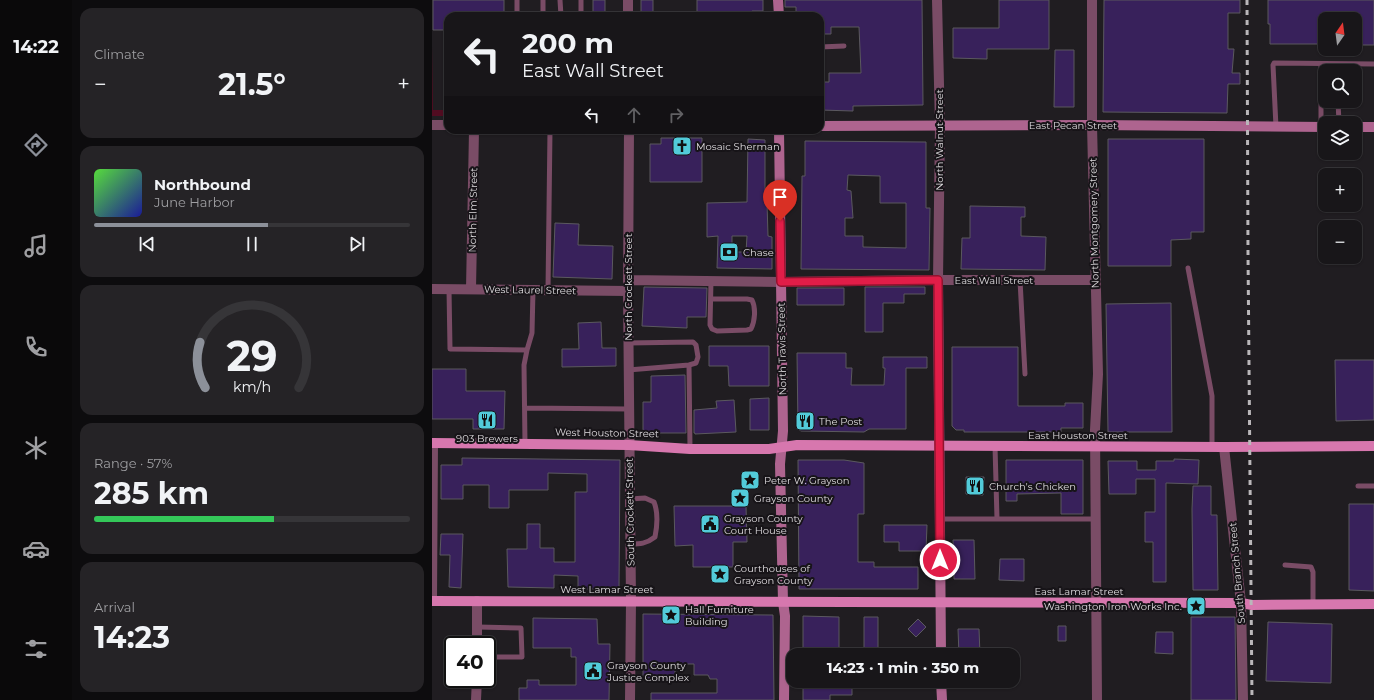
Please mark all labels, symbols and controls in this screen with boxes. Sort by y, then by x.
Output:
north arrow [1318,12,1362,56]
map controls [1318,12,1362,264]
text: 200 m [522,26,614,60]
icon: left [456,28,508,80]
text: 14:22 [13,36,59,58]
text: Climate [94,46,145,62]
text: East Wall Street [522,60,664,82]
button: search [1318,64,1362,108]
text: 21.5° [218,66,286,103]
text: − [94,71,107,98]
text: + [397,71,410,98]
street label: North Walnut Street [933,89,946,191]
icon: left [581,104,603,126]
icon: ahead [623,104,645,126]
icon: right [665,104,687,126]
button: layers [1318,116,1362,160]
street label: East Pecan Street [1029,119,1117,132]
icon: directions [22,131,50,159]
church icon: Mosaic Sherman [671,135,693,157]
place label: Mosaic Sherman [696,140,780,153]
street label: North Montgomery Street [1086,158,1102,288]
street label: North Elm Street [466,167,480,253]
button: + [1318,168,1362,212]
text: Northbound [154,175,251,194]
pin [763,180,797,221]
icon: arrive [769,186,791,208]
text: June Harbor [154,194,235,210]
button: − [1318,220,1362,264]
icon: music [22,232,50,260]
icon: previous [136,233,158,255]
icon: pause [241,233,263,255]
icon: next [346,233,368,255]
street label: North Crockett Street [622,233,635,341]
bank icon: Chase [718,241,740,263]
place label: Chase [743,246,774,259]
street label: East Wall Street [955,274,1033,287]
street label: West Laurel Street [484,283,576,297]
street label: North Travis Street [775,302,789,396]
text: 29 [226,331,278,381]
icon: phone [22,333,50,361]
text: km/h [233,378,271,396]
restaurant icon: 903 Brewers [476,409,498,431]
restaurant icon: The Post [794,410,816,432]
place label: The Post [819,415,862,428]
street label: West Houston Street [555,426,659,440]
street label: East Houston Street [1028,429,1128,442]
place label: 903 Brewers [456,432,518,445]
icon: climate [22,434,50,462]
text: Range · 57% [94,455,172,471]
street label: South Crockett Street [623,458,637,566]
place icon: Peter W. Grayson [739,469,761,491]
place label: Peter W. Grayson [764,474,849,487]
text: 285 km [94,475,209,512]
restaurant icon: Church's Chicken [964,475,986,497]
place label: Church's Chicken [989,480,1076,493]
place icon: Grayson County [729,487,751,509]
place label: Grayson County [754,492,833,505]
place label: Grayson County Court House [724,512,803,537]
public building icon: Grayson County Court House [699,513,721,535]
street label: South Branch Street [1226,522,1248,624]
icon: car [22,535,50,563]
position arrow [919,539,961,581]
place label: Courthouses of Grayson County [734,562,813,587]
place icon: Courthouses of Grayson County [709,563,731,585]
street label: West Lamar Street [560,583,654,596]
street label: East Lamar Street [1034,585,1124,598]
place icon: Washington Iron Works Inc. [1185,595,1207,617]
text: Arrival [94,599,135,615]
place label: Washington Iron Works Inc. [1044,600,1182,613]
place label: Hall Furniture Building [685,603,754,628]
place icon: Hall Furniture Building [660,604,682,626]
text: 14:23 [94,619,170,656]
icon: filters [22,635,50,663]
speed limit sign: 40 [444,636,496,688]
text: 14:23 · 1 min · 350 m [827,658,979,677]
place label: Grayson County Justice Complex [606,659,690,684]
public building icon: Grayson County Justice Complex [582,660,604,682]

